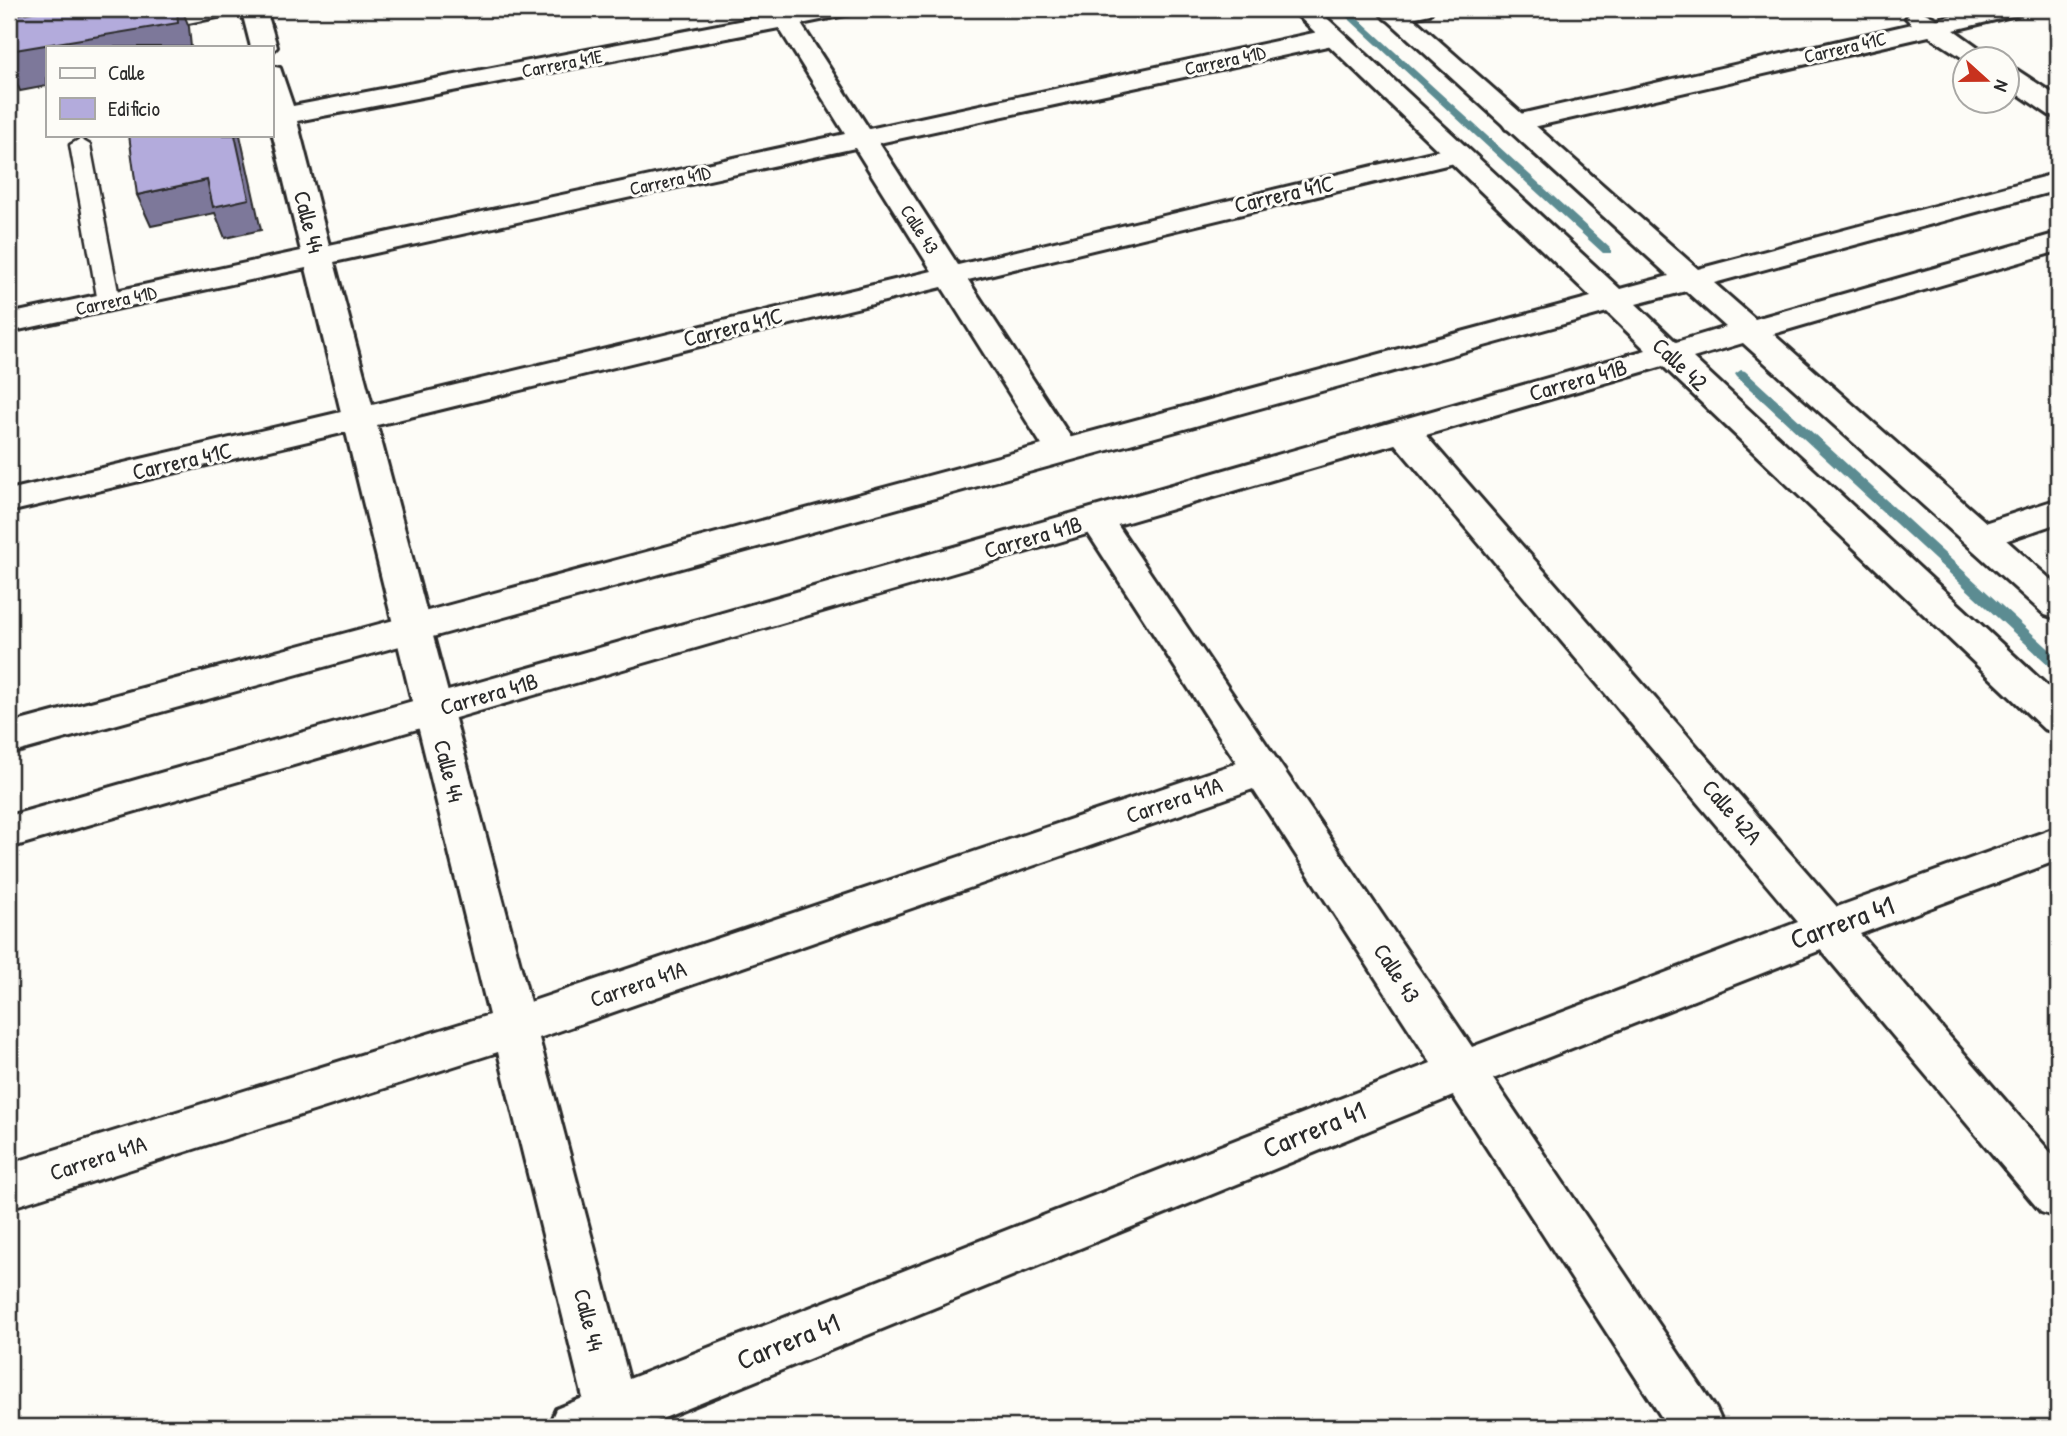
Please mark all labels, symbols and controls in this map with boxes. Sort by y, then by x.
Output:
street label: Carrera 41C [1801,25,1889,69]
street label: Carrera 41D [1182,39,1268,81]
street label: Carrera 41E [519,42,605,84]
legend [46,46,273,136]
north arrow [1952,46,2022,116]
text: Calle [108,58,145,87]
text: N [1988,77,2016,95]
text: Edificio [108,94,160,123]
street label: Carrera 41D [627,159,713,201]
street label: Carrera 41C [1231,167,1337,220]
street label: Calle 44 [287,187,332,256]
street label: Calle 43 [894,199,946,259]
street label: Carrera 41D [73,279,159,321]
street label: Carrera 41C [680,299,786,354]
street label: Calle 42 [1646,330,1715,397]
street label: Carrera 41B [1525,351,1630,408]
street label: Carrera 41C [129,434,235,487]
street label: Carrera 41B [980,508,1085,565]
street label: Carrera 41B [436,665,541,722]
street label: Calle 44 [427,736,472,805]
street label: Carrera 41A [1122,769,1226,830]
street label: Calle 42A [1696,773,1769,851]
street label: Carrera 41 [1785,886,1899,958]
street label: Calle 43 [1367,937,1428,1008]
street label: Carrera 41A [586,953,690,1014]
street label: Carrera 41 [1257,1091,1371,1167]
street label: Carrera 41A [46,1127,150,1188]
street label: Calle 44 [567,1285,612,1354]
street label: Carrera 41 [731,1303,845,1379]

